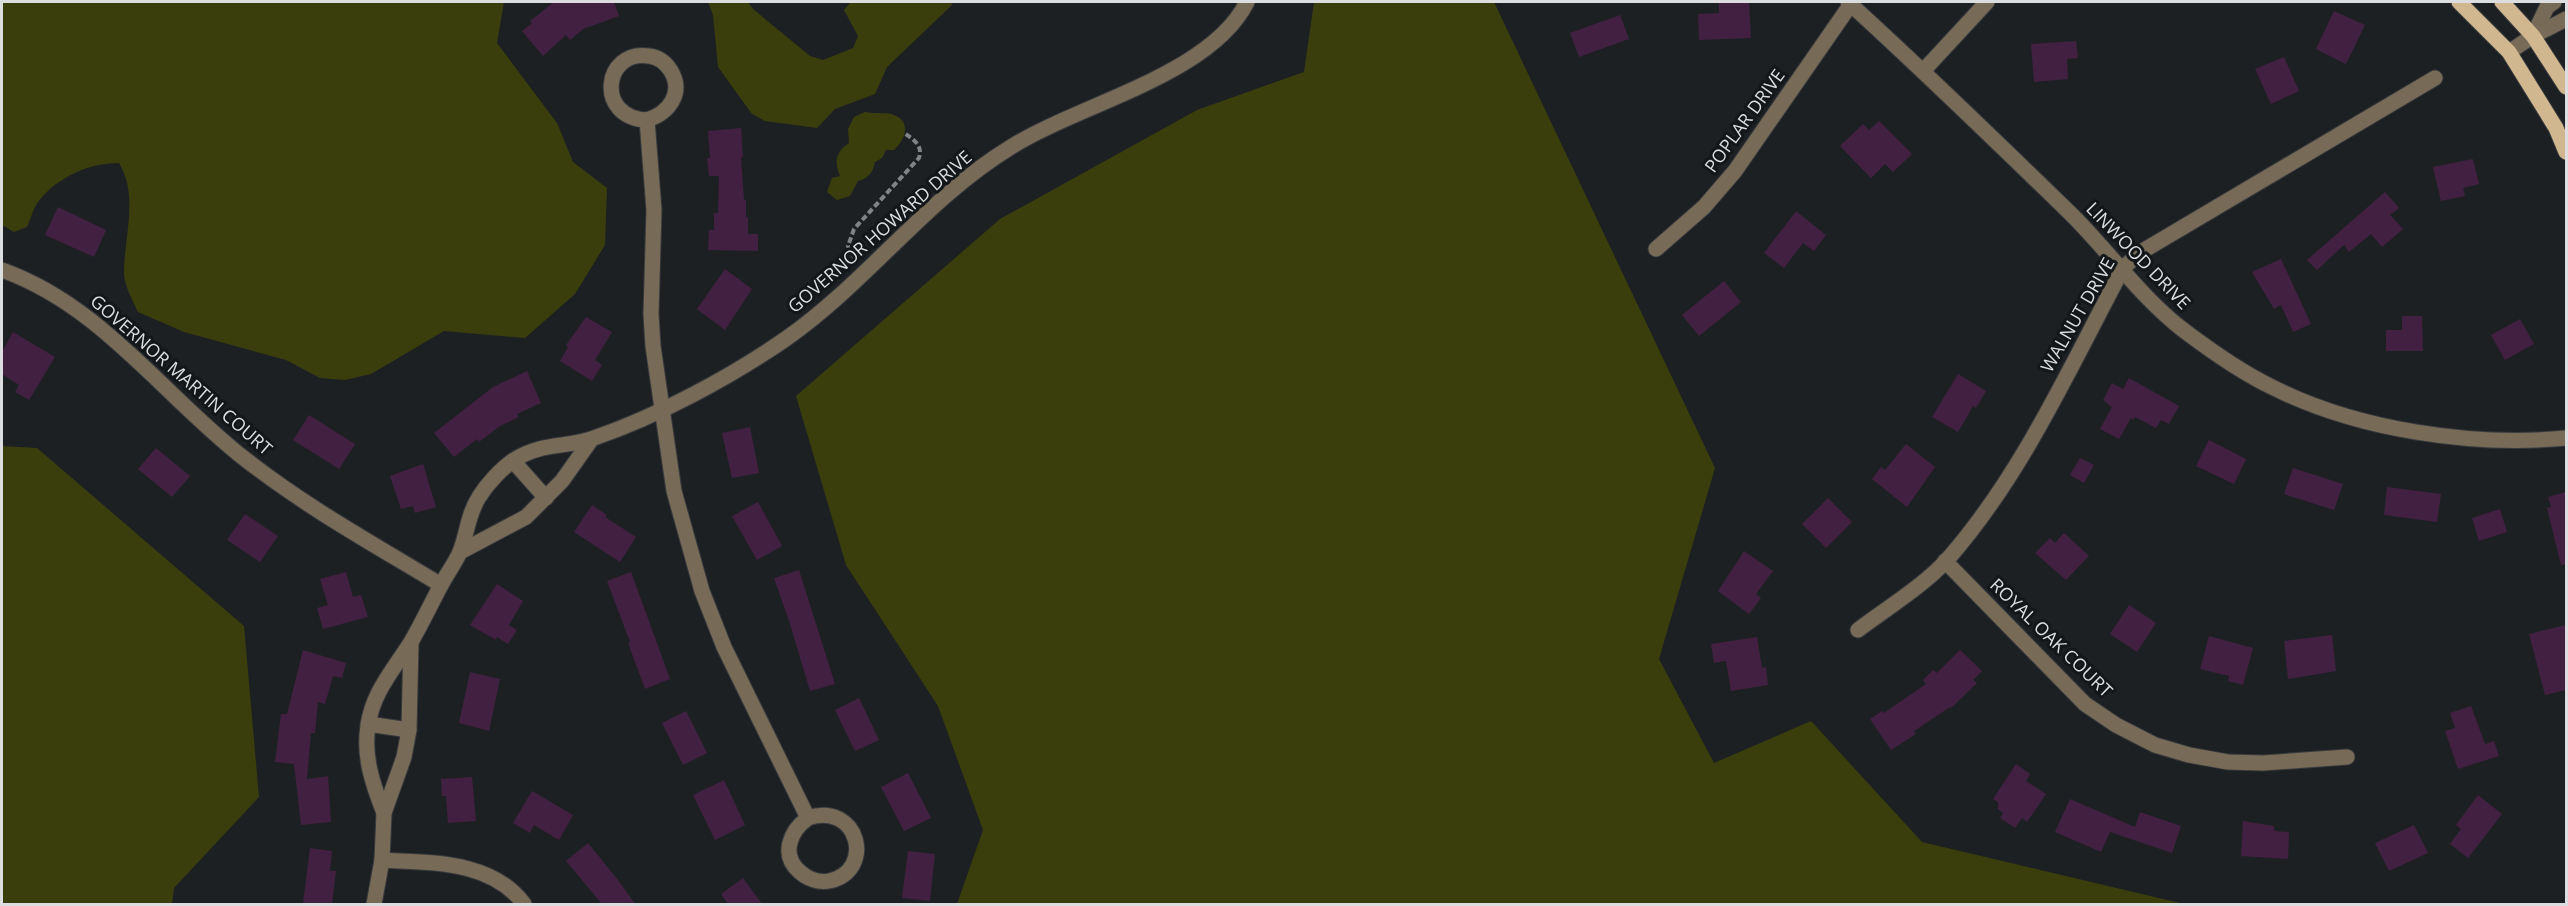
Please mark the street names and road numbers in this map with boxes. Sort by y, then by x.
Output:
street label: POPLAR DRIVE [1699,64,1790,177]
street label: GOVERNOR HOWARD DRIVE [782,145,976,318]
street label: LINWOOD DRIVE [2081,197,2196,314]
street label: WALNUT DRIVE [2035,253,2120,376]
street label: GOVERNOR MARTIN COURT [86,289,278,460]
street label: ROYAL OAK COURT [1985,573,2118,702]

